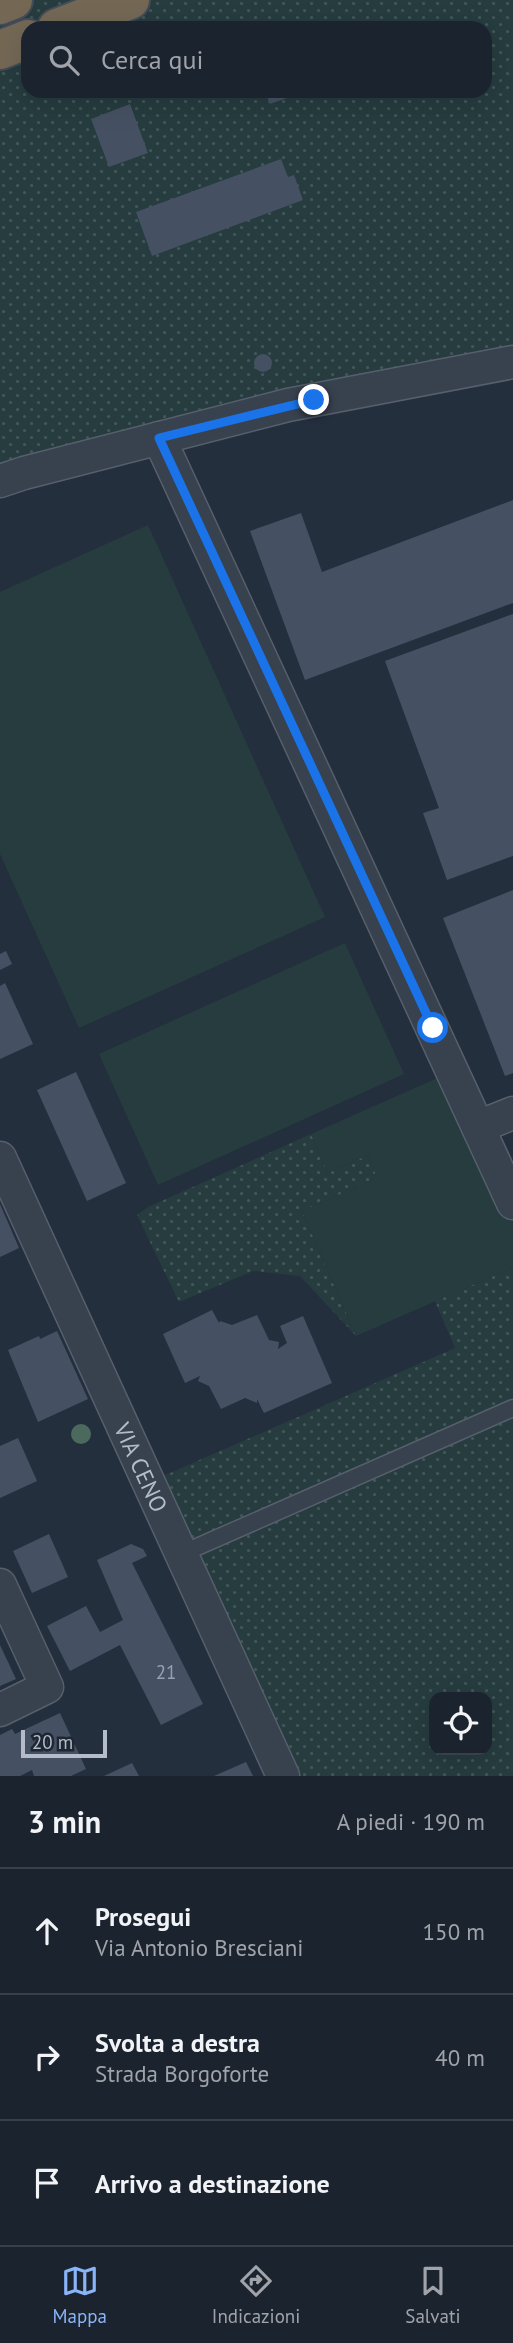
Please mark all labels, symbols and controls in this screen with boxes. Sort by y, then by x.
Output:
search box [21,21,492,98]
icon: search [45,41,83,79]
text: Cerca qui [101,43,204,76]
route end [298,384,329,415]
route start [417,1012,448,1043]
street label: VIA CENO [108,1417,175,1516]
house number: 21 [156,1660,176,1684]
map controls [429,1692,492,1755]
button: locate [429,1692,492,1755]
scale bar [21,1727,107,1759]
text: 20 m [32,1730,73,1754]
text: 3 min [28,1802,101,1841]
text: A piedi · 190 m [337,1807,485,1836]
text: Prosegui [95,1900,191,1933]
icon: ahead [28,1912,66,1950]
text: 150 m [423,1917,485,1946]
text: Via Antonio Bresciani [95,1933,303,1962]
text: Svolta a destra [95,2026,260,2059]
icon: right [28,2038,66,2076]
text: 40 m [435,2043,485,2072]
text: Strada Borgoforte [95,2059,269,2088]
icon: arrive [28,2164,66,2202]
text: Arrivo a destinazione [95,2167,330,2200]
tab: Mappa [52,2262,107,2328]
tab: Indicazioni [212,2262,300,2328]
tab: Salvati [405,2262,460,2328]

